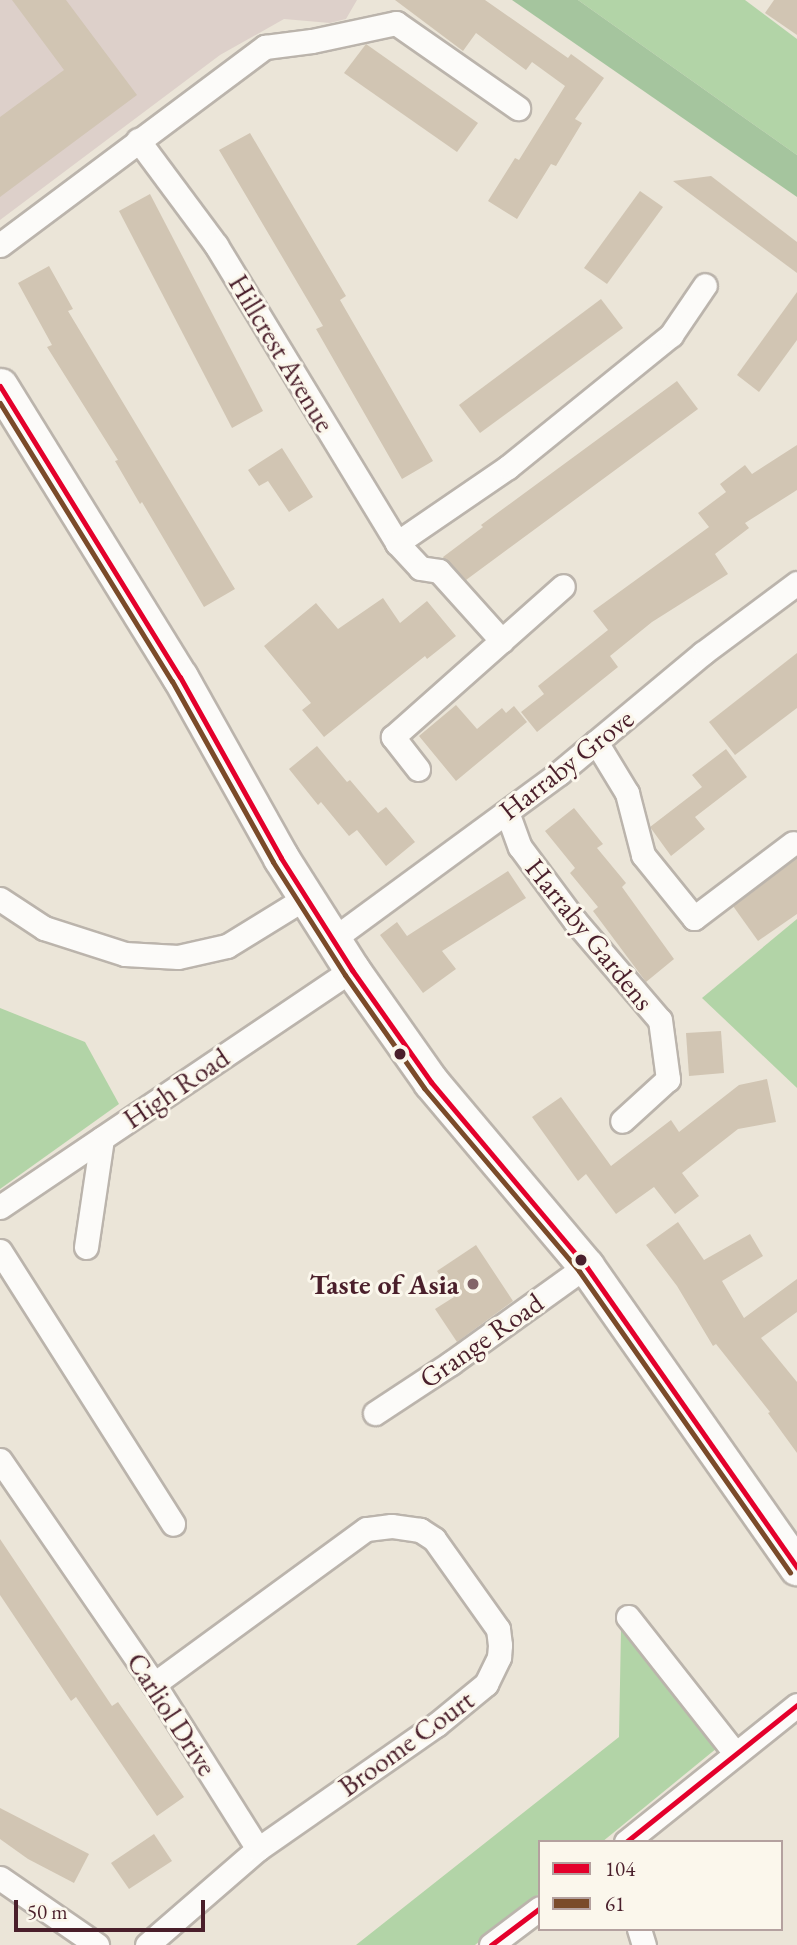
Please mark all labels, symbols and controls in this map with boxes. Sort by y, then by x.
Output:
street label: Hillcrest Avenue [222,268,342,438]
street label: Harraby Grove [492,701,640,827]
street label: Harraby Gardens [519,851,661,1017]
street label: High Road [117,1040,235,1136]
unlabelled marker [393,1047,407,1061]
unlabelled marker [574,1253,588,1267]
place label: Taste of Asia [310,1267,459,1301]
marker: Taste of Asia [465,1276,481,1292]
street label: Grange Road [413,1285,549,1395]
street label: Carliol Drive [120,1646,224,1782]
street label: Broome Court [332,1683,480,1803]
legend [538,1840,783,1931]
text: 104 [605,1855,635,1882]
scale bar [18,1885,208,1929]
text: 61 [605,1890,625,1917]
text: 50 m [27,1898,68,1925]

